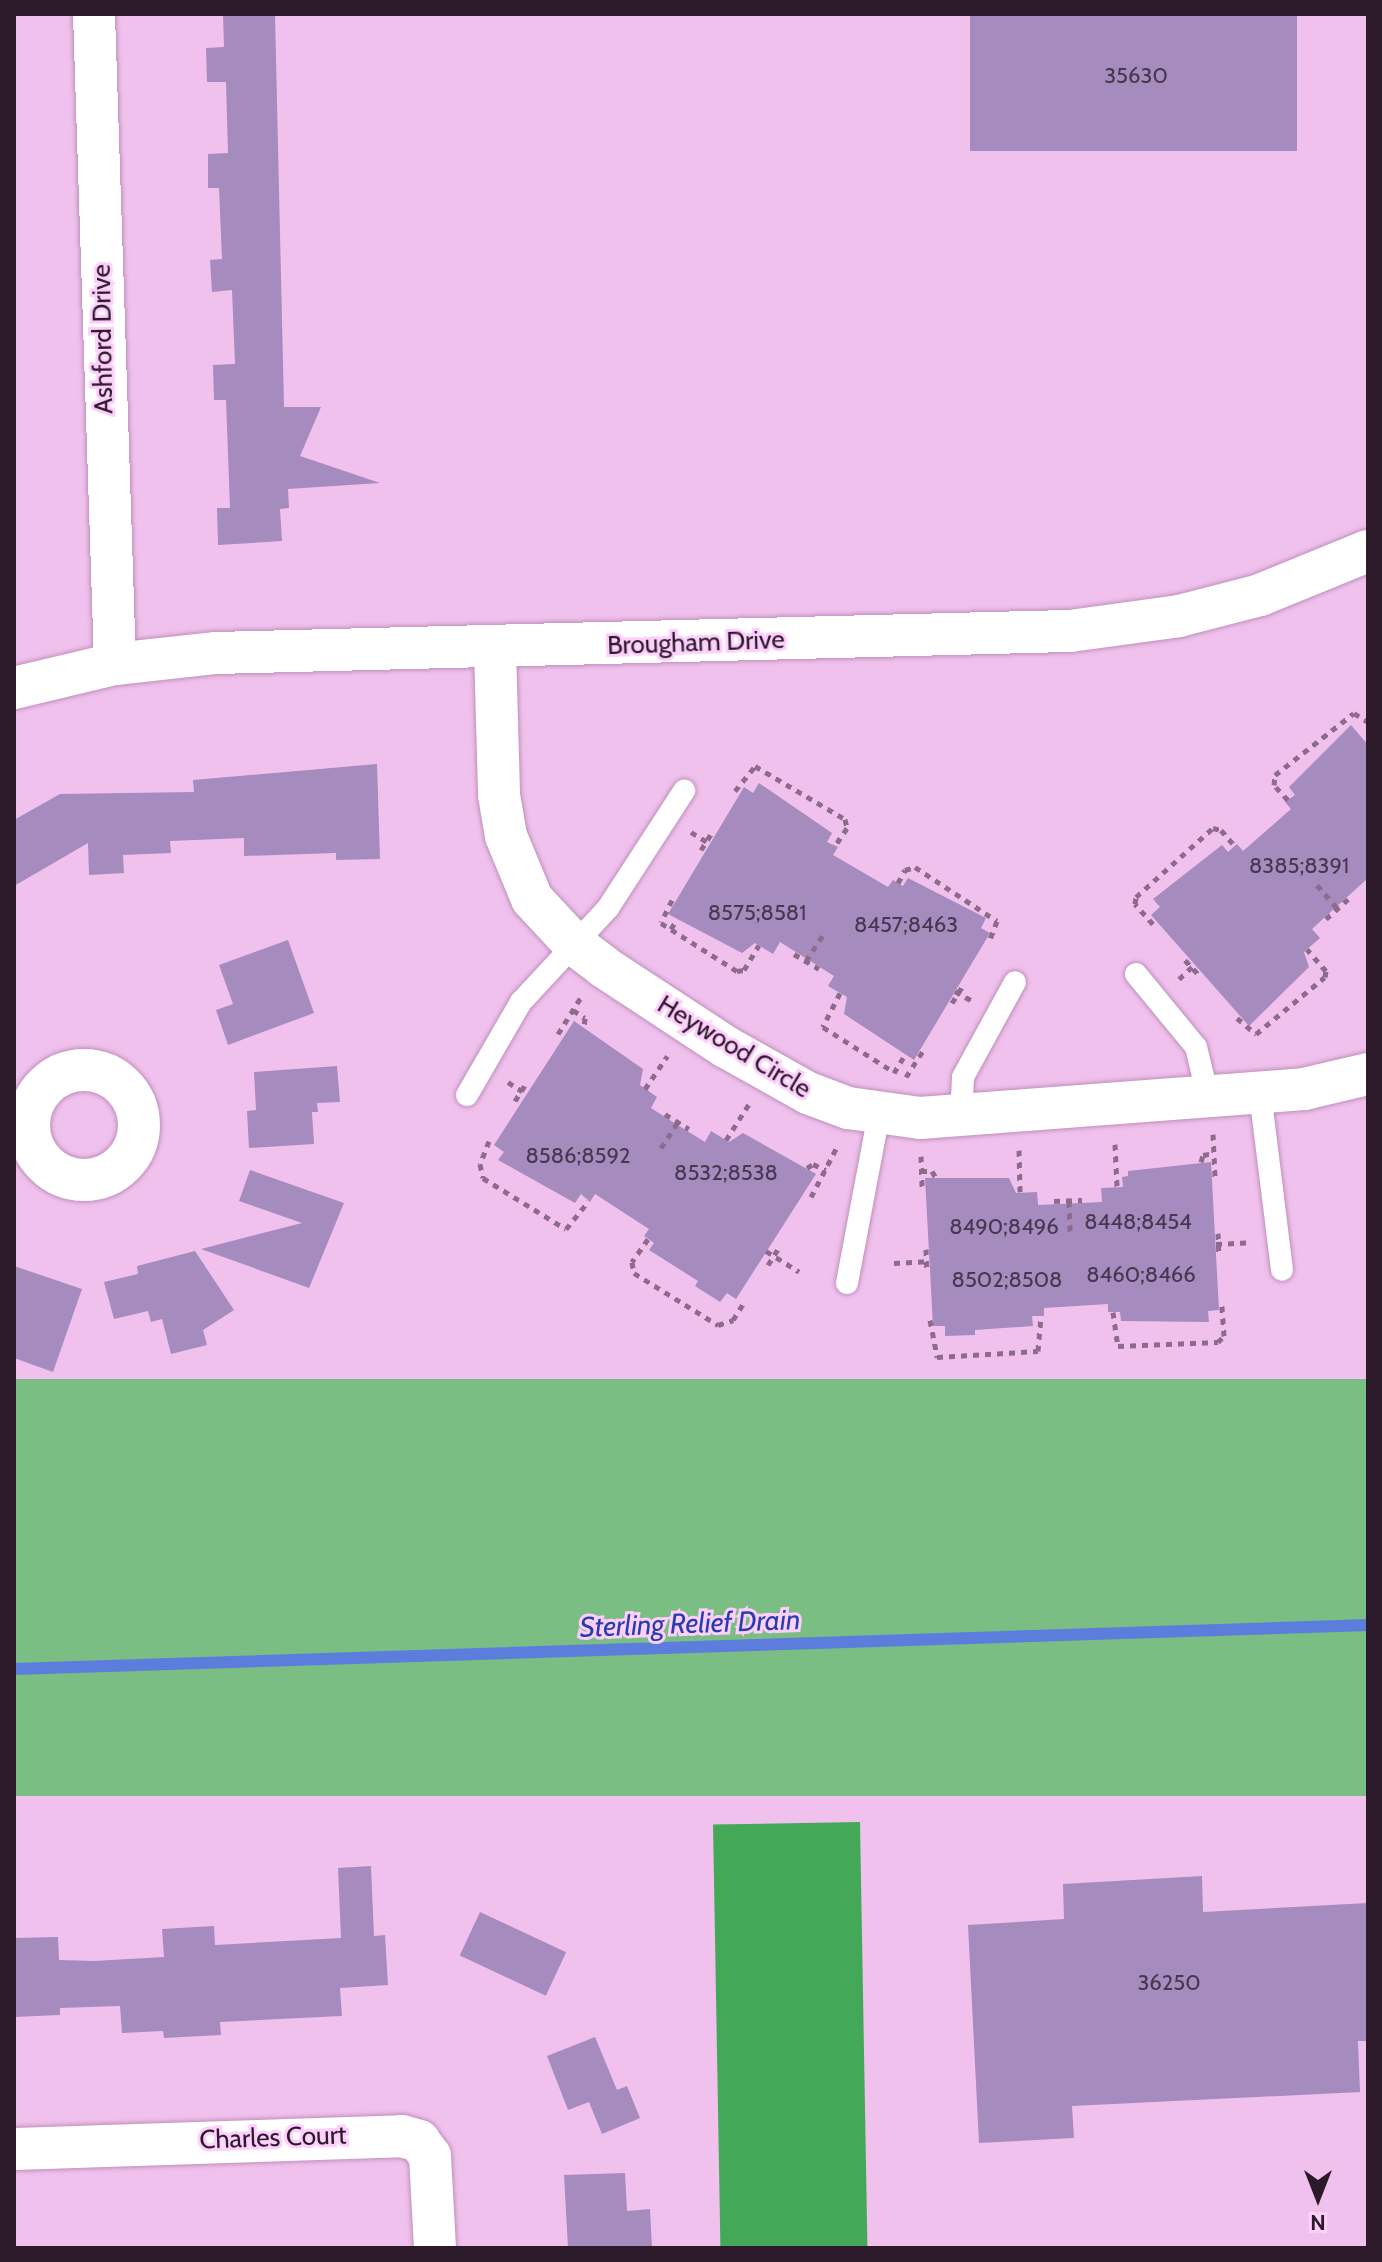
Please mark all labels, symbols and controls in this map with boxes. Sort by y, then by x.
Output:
house number: 35630 [1104,63,1168,89]
street label: Ashford Drive [86,264,120,414]
street label: Brougham Drive [607,624,785,662]
house number: 8385;8391 [1249,853,1349,879]
house number: 8575;8581 [708,900,806,926]
house number: 8457;8463 [854,912,958,938]
street label: Heywood Circle [652,989,816,1105]
house number: 8586;8592 [525,1143,631,1169]
house number: 8532;8538 [674,1160,778,1186]
house number: 8448;8454 [1084,1209,1192,1235]
house number: 8490;8496 [949,1214,1059,1240]
house number: 8460;8466 [1086,1262,1196,1288]
house number: 8502;8508 [952,1267,1062,1293]
water label: Sterling Relief Drain [579,1602,801,1644]
house number: 36250 [1137,1970,1201,1996]
street label: Charles Court [199,2120,347,2156]
north arrow [1278,2158,1358,2238]
text: N [1310,2209,1326,2236]

